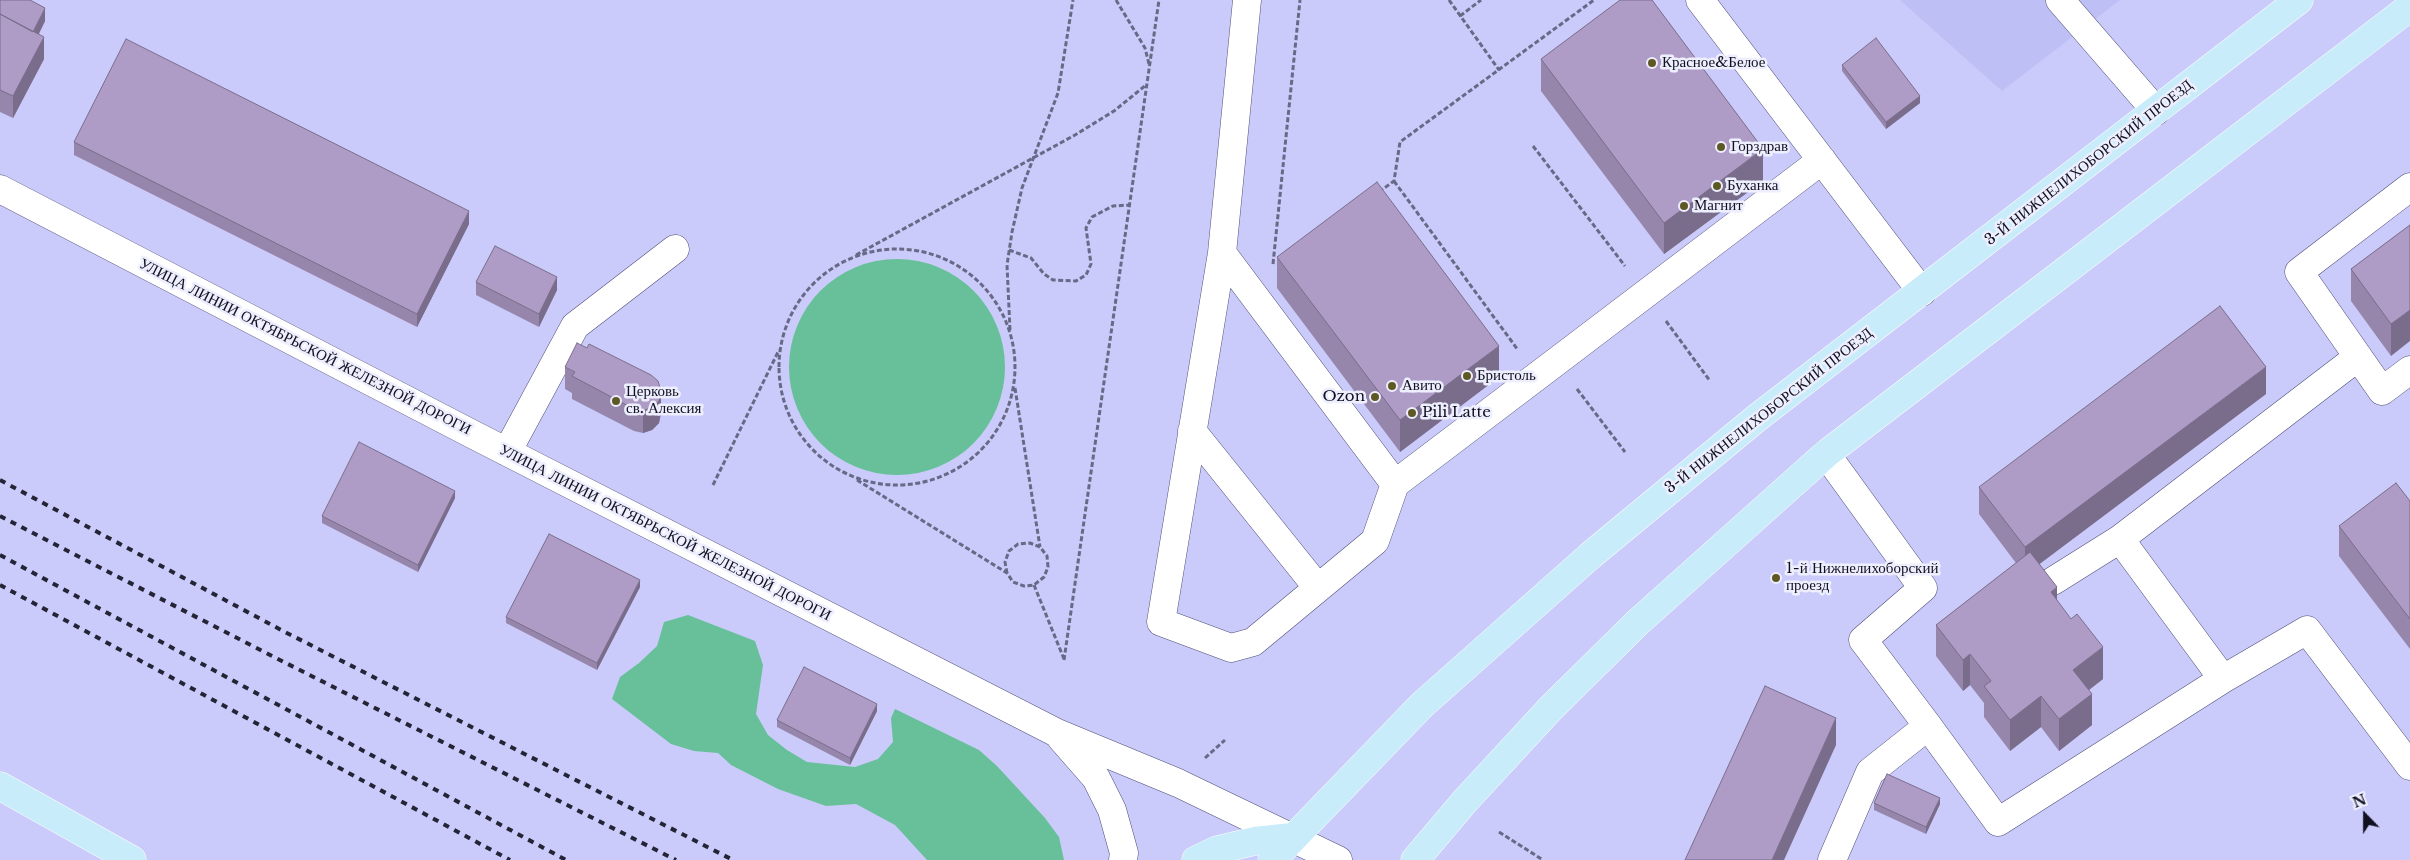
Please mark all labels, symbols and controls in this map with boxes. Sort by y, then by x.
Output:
place label: Красное&Белое [1662,54,1765,72]
marker: Красное&Белое [1646,57,1658,69]
street label: 3-Й НИЖНЕЛИХОБОРСКИЙ ПРОЕЗД [1982,76,2196,250]
place label: Горздрав [1731,138,1788,156]
marker: Горздрав [1715,141,1727,153]
place label: Буханка [1727,177,1778,195]
marker: Буханка [1711,180,1723,192]
place label: Магнит [1694,197,1743,215]
marker: Магнит [1678,200,1690,212]
street label: УЛИЦА ЛИНИИ ОКТЯБРЬСКОЙ ЖЕЛЕЗНОЙ ДОРОГИ [136,255,474,439]
street label: 3-Й НИЖНЕЛИХОБОРСКИЙ ПРОЕЗД [1662,324,1876,498]
place label: Бристоль [1477,367,1536,385]
marker: Бристоль [1461,370,1473,382]
place label: Авито [1402,377,1442,395]
marker: Авито [1386,380,1398,392]
place label: Церковь св. Алексия [626,383,701,418]
place label: Ozon [1322,388,1365,406]
marker: Ozon [1369,391,1381,403]
marker: Церковь св. Алексия [610,395,622,407]
place label: Pili Latte [1422,404,1491,422]
marker: Pili Latte [1406,407,1418,419]
street label: УЛИЦА ЛИНИИ ОКТЯБРЬСКОЙ ЖЕЛЕЗНОЙ ДОРОГИ [496,441,834,625]
place label: 1-й Нижнелихоборский проезд [1786,560,1938,595]
marker: 1-й Нижнелихоборский проезд [1770,572,1782,584]
north arrow [2340,790,2390,840]
text: N [2350,790,2369,812]

